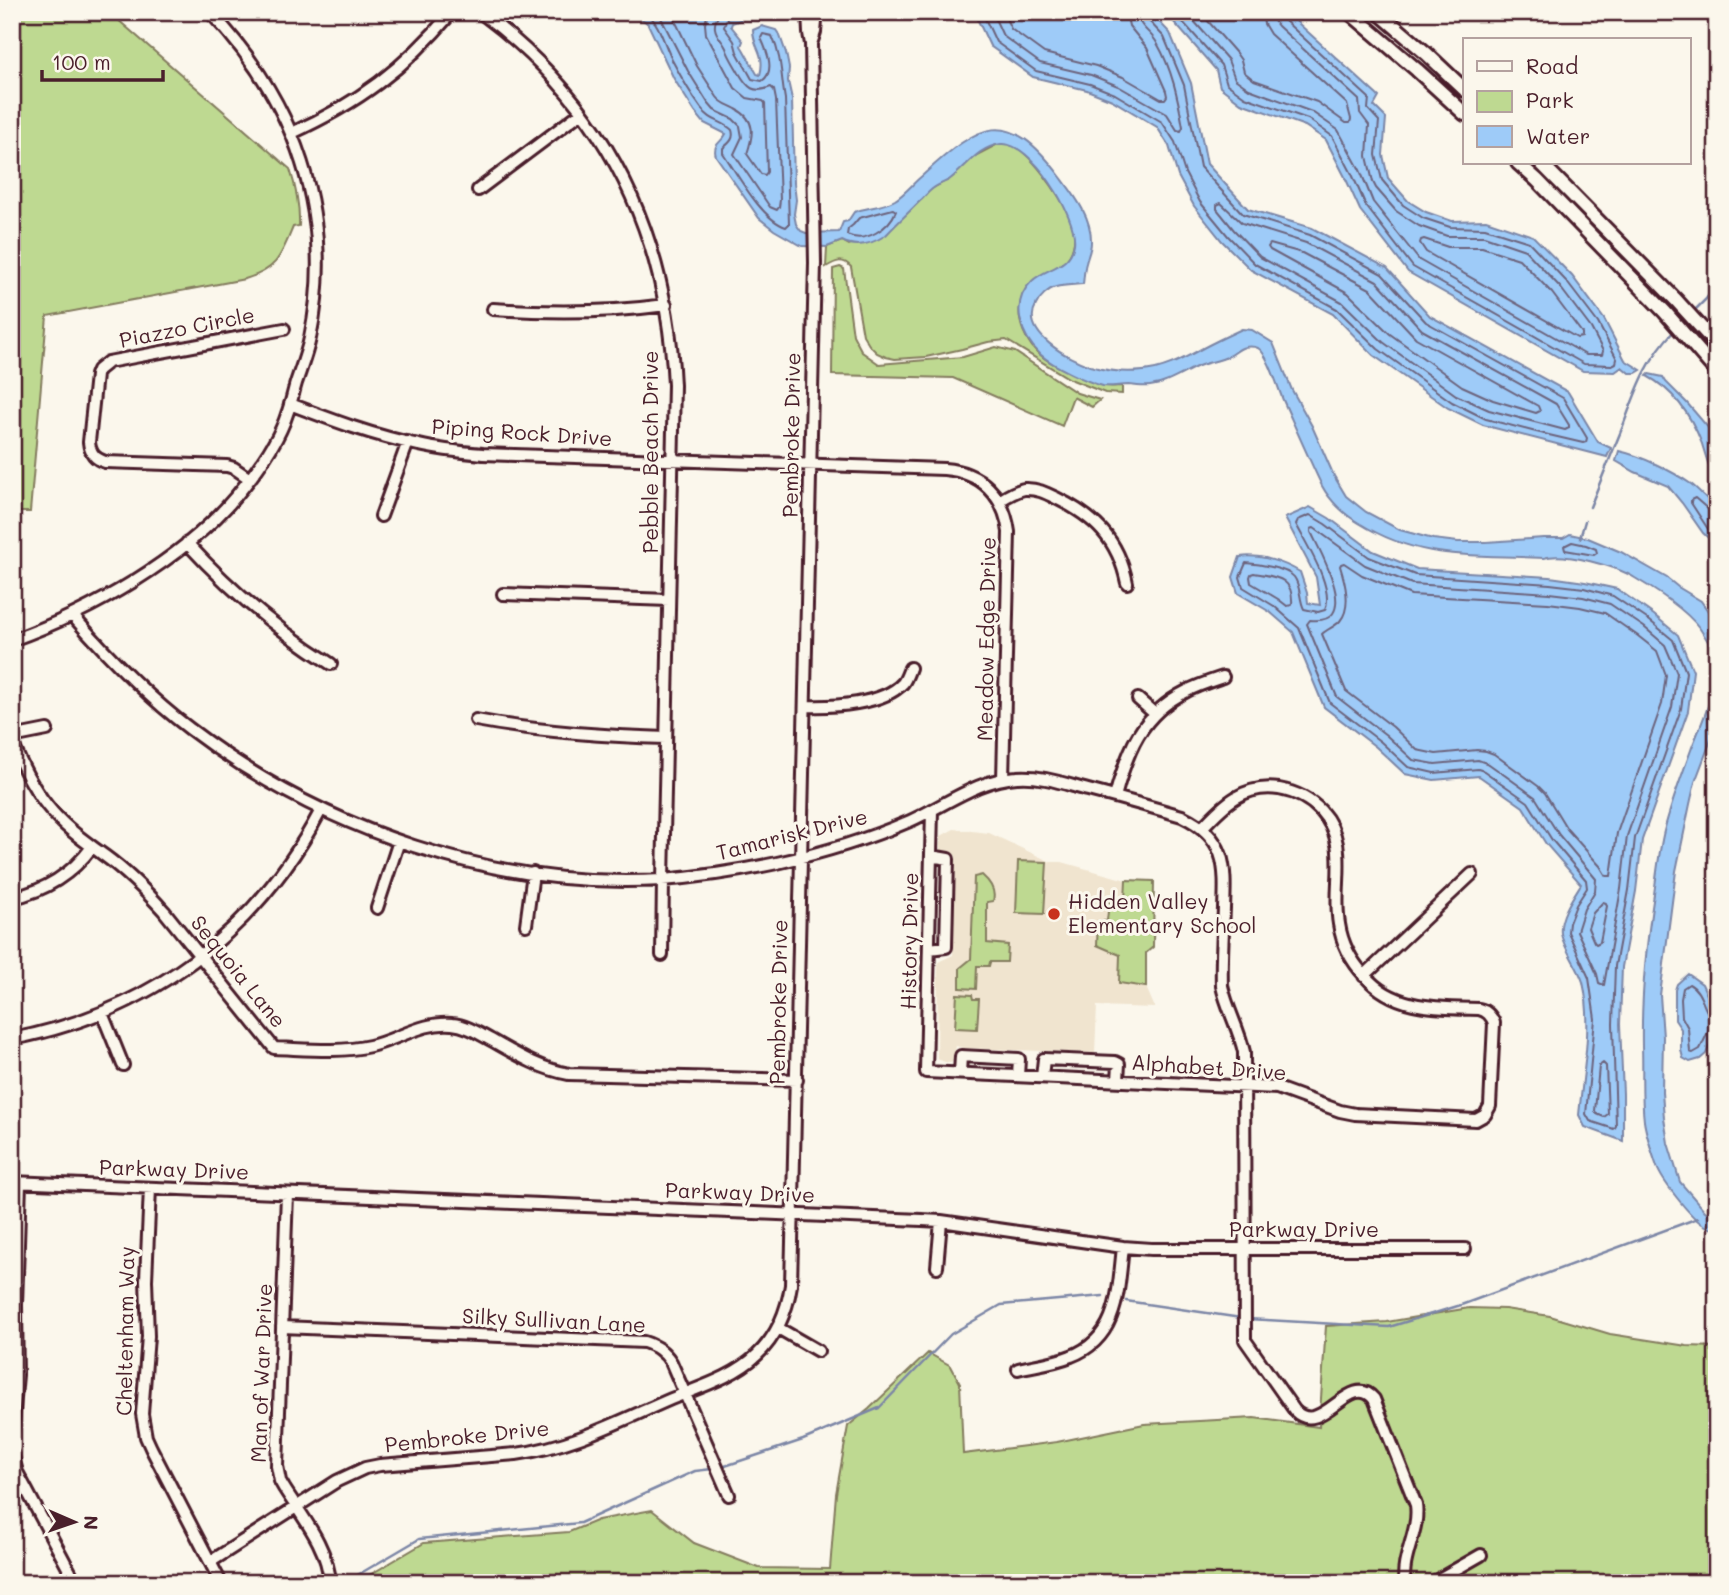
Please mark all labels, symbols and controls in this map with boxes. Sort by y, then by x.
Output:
scale bar [42,38,163,82]
legend [1463,38,1690,164]
text: 100 m [52,48,111,75]
text: Road [1526,52,1578,79]
text: Park [1526,86,1574,113]
text: Water [1526,122,1590,149]
street label: Piazzo Circle [117,300,257,353]
street label: Pebble Beach Drive [636,350,663,554]
street label: Pembroke Drive [776,352,805,518]
street label: Piping Rock Drive [431,412,613,451]
street label: Meadow Edge Drive [970,537,1001,741]
street label: Tamarisk Drive [713,802,870,865]
street label: History Drive [894,872,923,1010]
place label: Hidden Valley Elementary School [1068,887,1256,938]
marker: Hidden Valley Elementary School [1046,906,1062,922]
street label: Sequoia Lane [185,909,293,1033]
street label: Pembroke Drive [763,919,792,1085]
street label: Alphabet Drive [1131,1048,1288,1085]
street label: Parkway Drive [99,1152,250,1185]
street label: Parkway Drive [665,1175,816,1208]
street label: Parkway Drive [1229,1215,1379,1242]
street label: Cheltenham Way [110,1246,139,1416]
street label: Man of War Drive [244,1283,277,1463]
street label: Silky Sullivan Lane [462,1301,647,1338]
street label: Pembroke Drive [383,1413,550,1458]
north arrow [38,1486,108,1556]
text: N [79,1515,104,1530]

